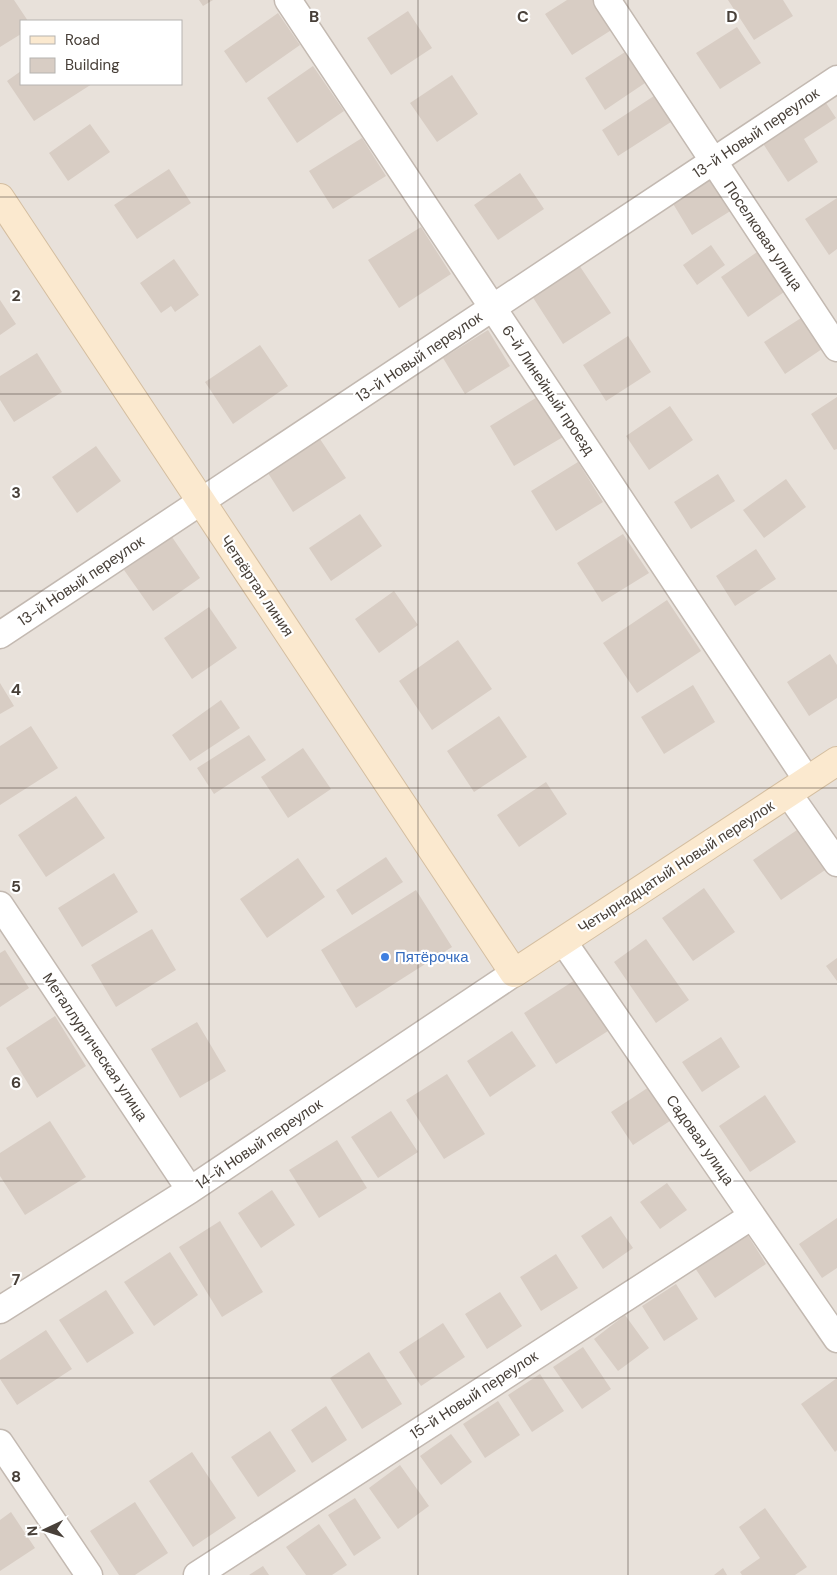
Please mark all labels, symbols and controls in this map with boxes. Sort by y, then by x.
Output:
text: B [309,6,319,27]
text: C [517,6,529,27]
text: D [726,6,738,27]
legend [20,20,182,85]
text: Road [65,30,100,50]
text: Building [65,55,120,75]
street label: 13-й Новый переулок [689,83,823,183]
street label: Поселковая улица [719,177,807,295]
text: 2 [11,285,21,306]
street label: 13-й Новый переулок [352,307,486,407]
street label: 6-й Линейный проезд [497,321,599,459]
text: 3 [11,482,21,503]
street label: 13-й Новый переулок [14,531,148,631]
street label: Четвёртая линия [216,531,298,641]
text: 4 [11,679,21,700]
street label: Четырнадцатый Новый переулок [574,796,778,938]
text: 5 [11,876,21,897]
place label: Пятёрочка [395,947,469,967]
marker: Пятёрочка [379,951,391,963]
street label: Металлургическая улица [38,969,153,1126]
text: 6 [11,1072,21,1093]
street label: Садовая улица [661,1091,739,1190]
street label: 14-й Новый переулок [192,1094,327,1194]
text: 7 [12,1269,21,1290]
street label: 15-й Новый переулок [406,1346,542,1444]
text: 8 [11,1466,21,1487]
north arrow [20,1505,70,1555]
text: N [23,1525,41,1537]

